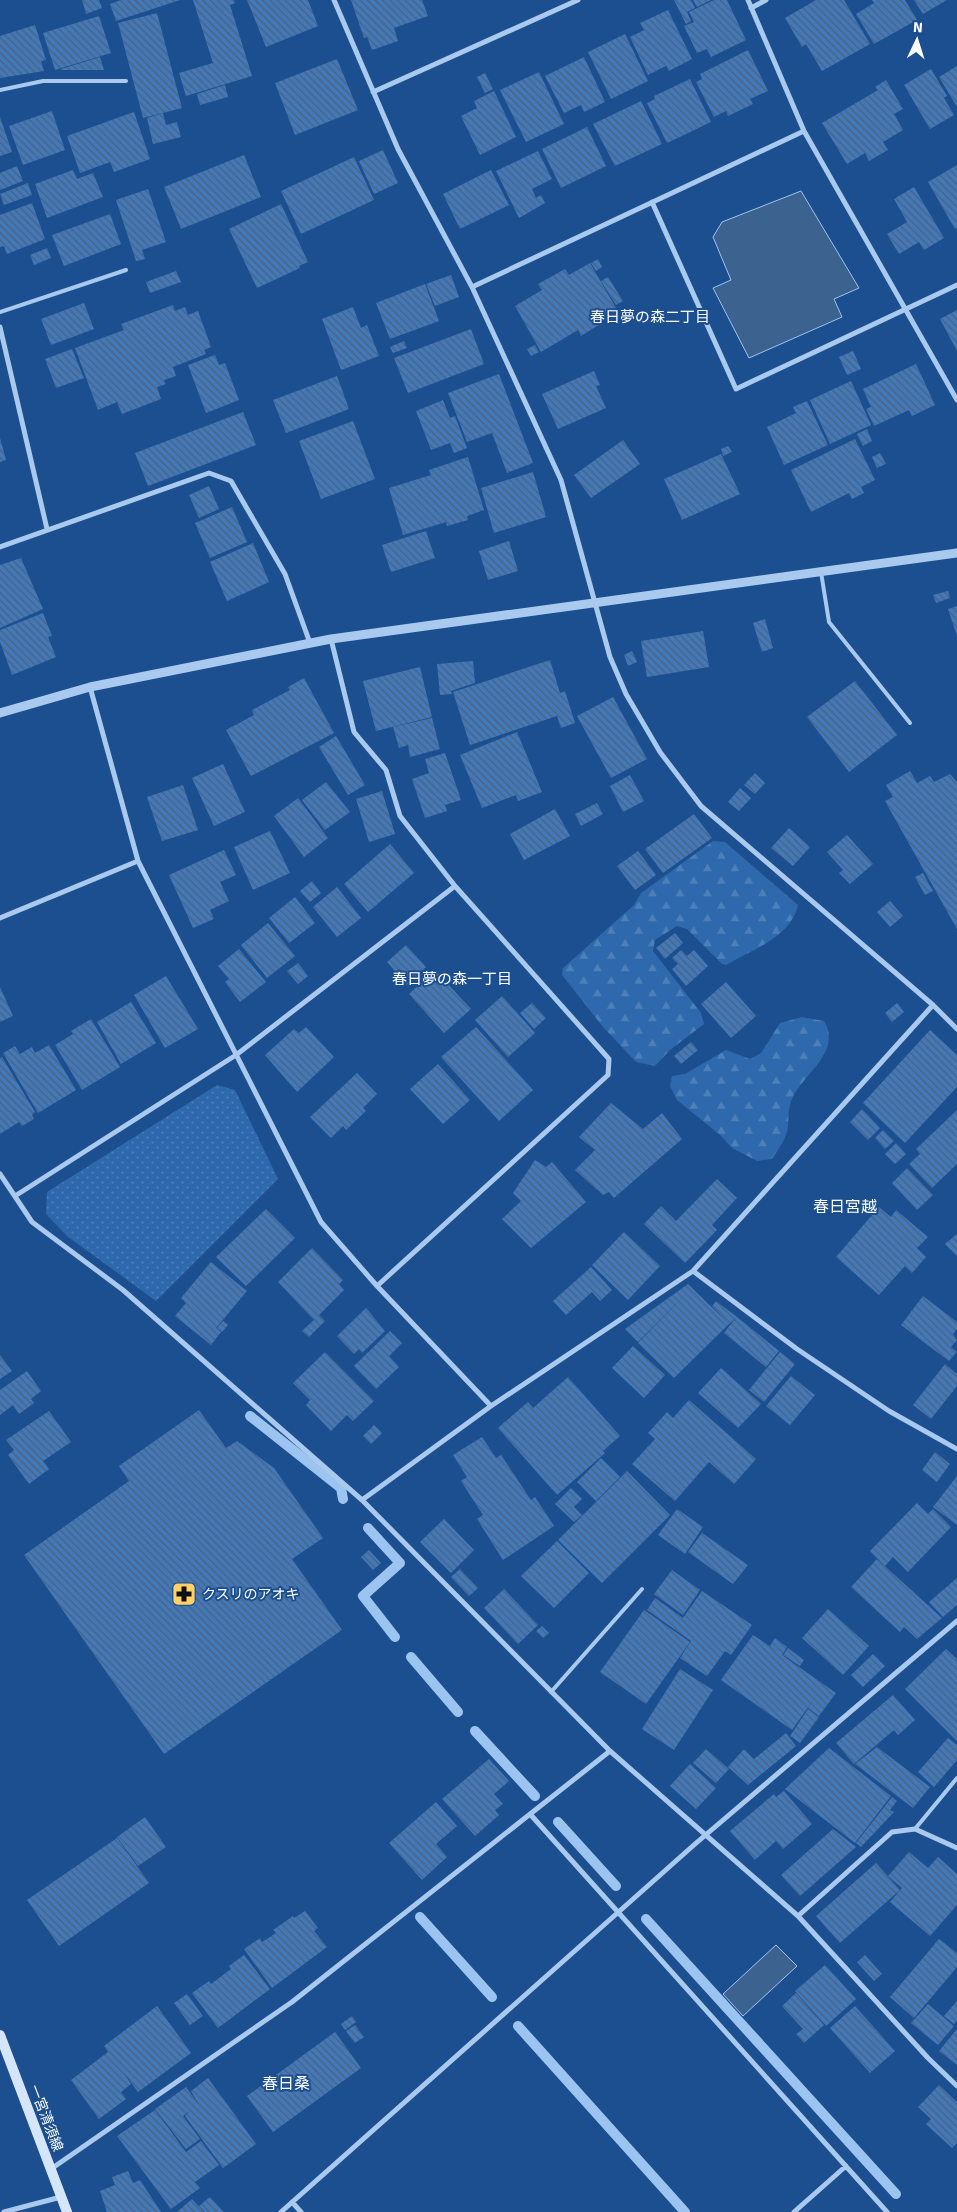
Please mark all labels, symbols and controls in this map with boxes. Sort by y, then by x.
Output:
north arrow [892,15,942,65]
text: N [912,19,923,36]
district label: 春日夢の森二丁目 [590,308,710,326]
district label: 春日夢の森一丁目 [392,970,512,988]
district label: 春日宮越 [813,1197,877,1217]
pharmacy icon: クスリのアオキ [171,1581,197,1607]
place label: クスリのアオキ [202,1586,300,1603]
district label: 春日桑 [262,2074,310,2094]
street label: 一宮清須線 [26,2082,66,2154]

